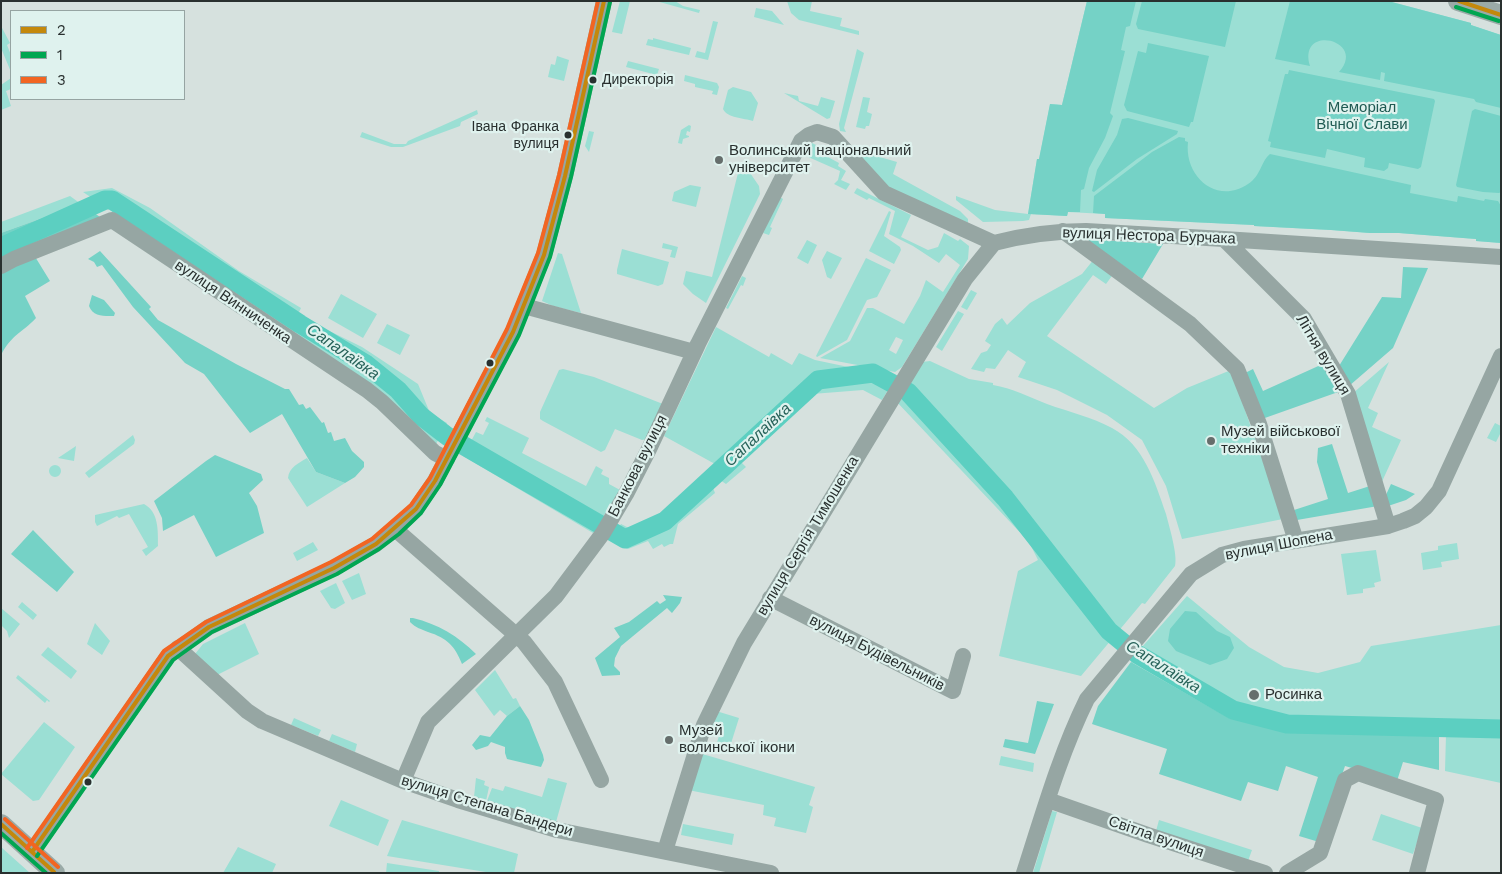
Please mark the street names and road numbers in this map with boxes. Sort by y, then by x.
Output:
street label: вулиця Нестора Бурчака [1062,224,1236,248]
street label: вулиця Винниченка [171,256,295,348]
street label: Літня вулиця [1292,312,1354,398]
street label: Банкова вулиця [605,412,671,520]
street label: вулиця Сергія Тимошенка [753,453,863,619]
street label: вулиця Шопена [1224,526,1334,564]
street label: вулиця Будівельників [806,611,948,695]
street label: вулиця Степана Бандери [399,771,575,841]
street label: Світла вулиця [1106,812,1206,862]

